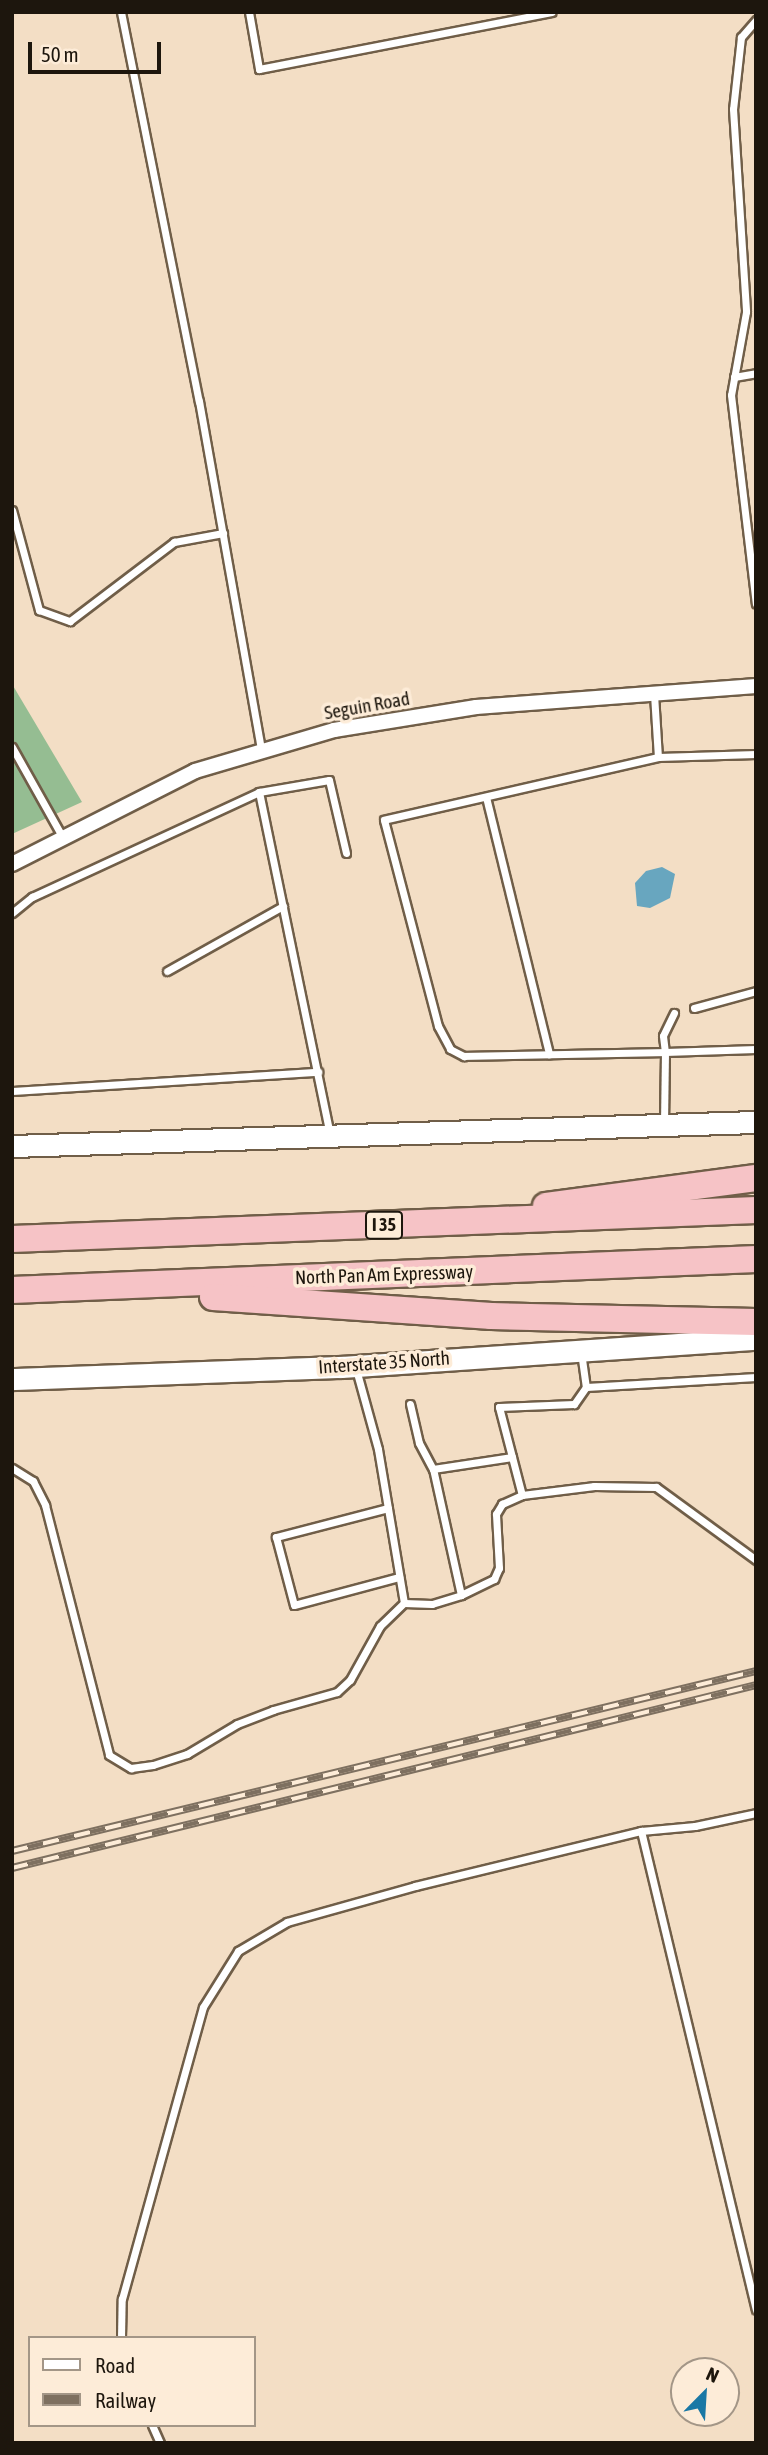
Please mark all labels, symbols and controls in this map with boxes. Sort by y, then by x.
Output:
scale bar [32,28,164,72]
text: 50 m [41,42,79,66]
street label: Seguin Road [322,687,412,725]
road number: I 35 [365,1210,403,1240]
street label: North Pan Am Expressway [295,1260,473,1290]
street label: Interstate 35 North [317,1347,451,1379]
legend [28,2336,256,2427]
text: Road [95,2353,135,2377]
north arrow [670,2357,740,2427]
text: N [703,2362,722,2387]
text: Railway [95,2388,156,2412]

